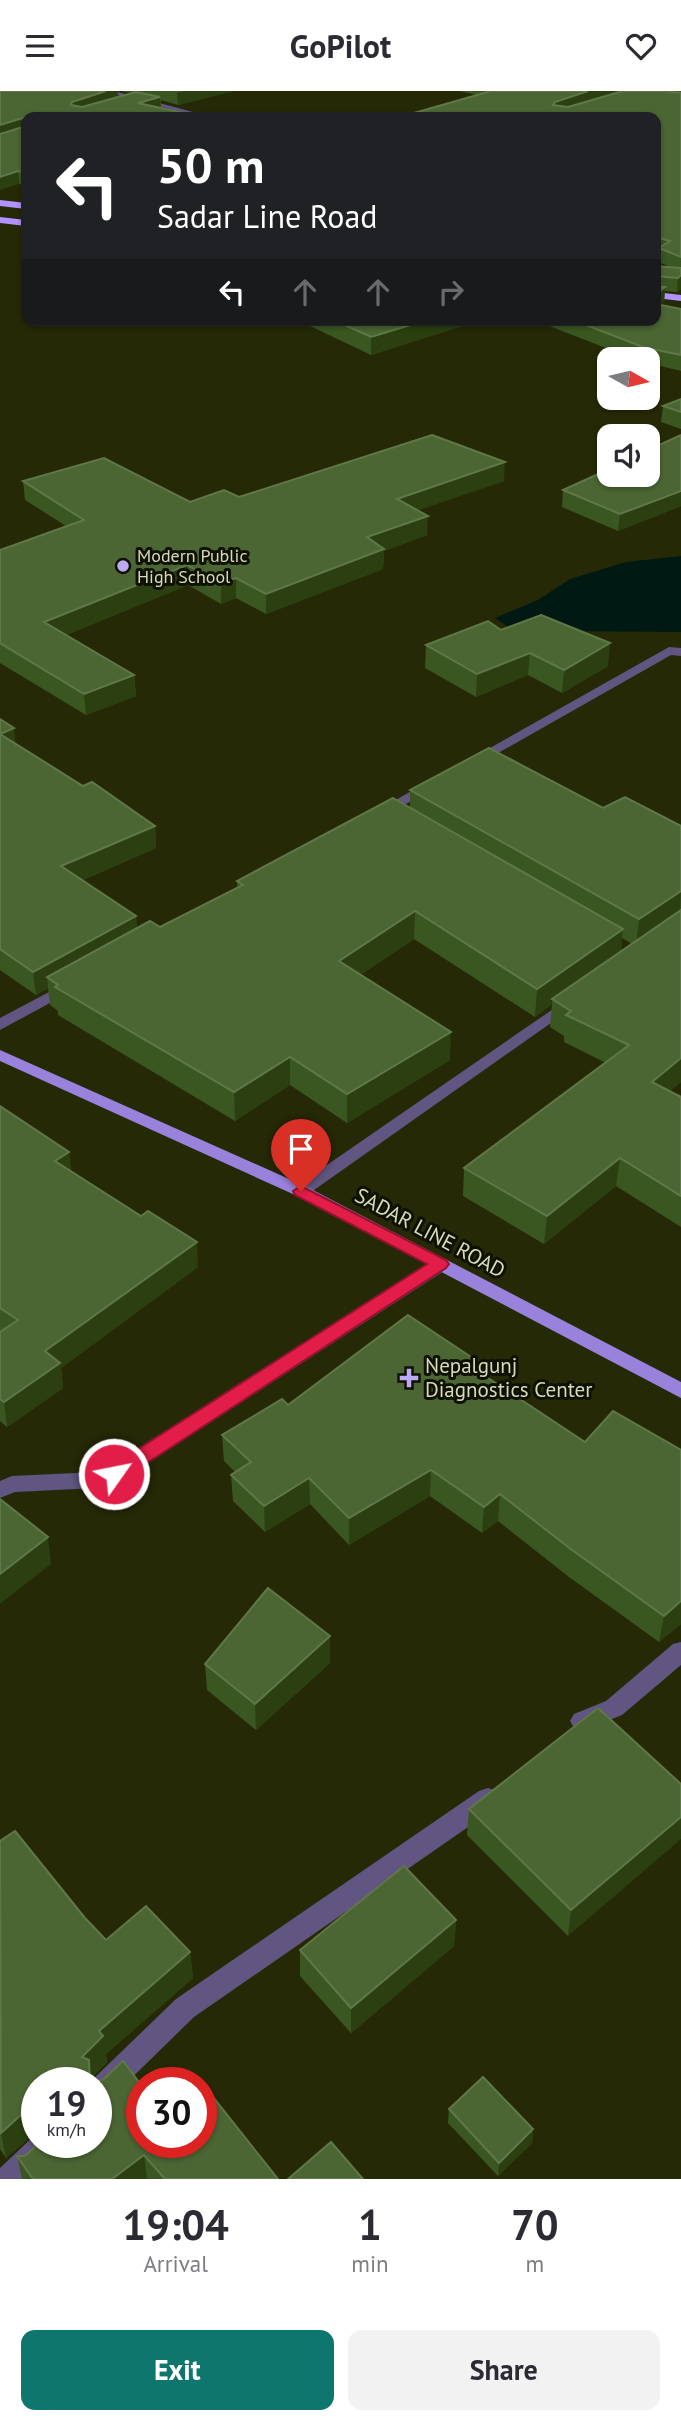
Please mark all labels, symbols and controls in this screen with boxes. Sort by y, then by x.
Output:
text: GoPilot [290,25,391,67]
icon: menu [21,27,59,65]
icon: heart [622,27,660,65]
text: 50 m [157,133,264,197]
icon: left [42,140,133,231]
text: Sadar Line Road [157,195,378,237]
icon: left [213,273,251,311]
icon: ahead [286,273,324,311]
icon: ahead [359,273,397,311]
icon: right [432,273,470,311]
north arrow [597,347,660,409]
map controls [597,347,660,487]
button: sound [597,424,660,487]
place label: Modern Public High School [137,544,248,588]
marker: Modern Public High School [115,558,131,574]
pin [271,1119,331,1191]
icon: arrive [282,1130,320,1168]
street label: SADAR LINE ROAD [350,1182,510,1284]
place label: Nepalgunj Diagnostics Center [425,1352,592,1403]
marker: Nepalgunj Diagnostics Center [399,1368,419,1388]
position arrow [77,1437,151,1511]
speed limit sign: 30 [126,2067,217,2158]
text: 19 [47,2080,86,2126]
text: km/h [47,2118,86,2141]
text: 19:04 [122,2197,229,2252]
text: 1 [358,2197,382,2252]
text: 70 [511,2197,559,2252]
text: Arrival [143,2249,208,2278]
text: min [351,2249,389,2278]
text: m [525,2249,544,2278]
button: Exit [21,2330,334,2410]
button: Share [348,2330,660,2410]

